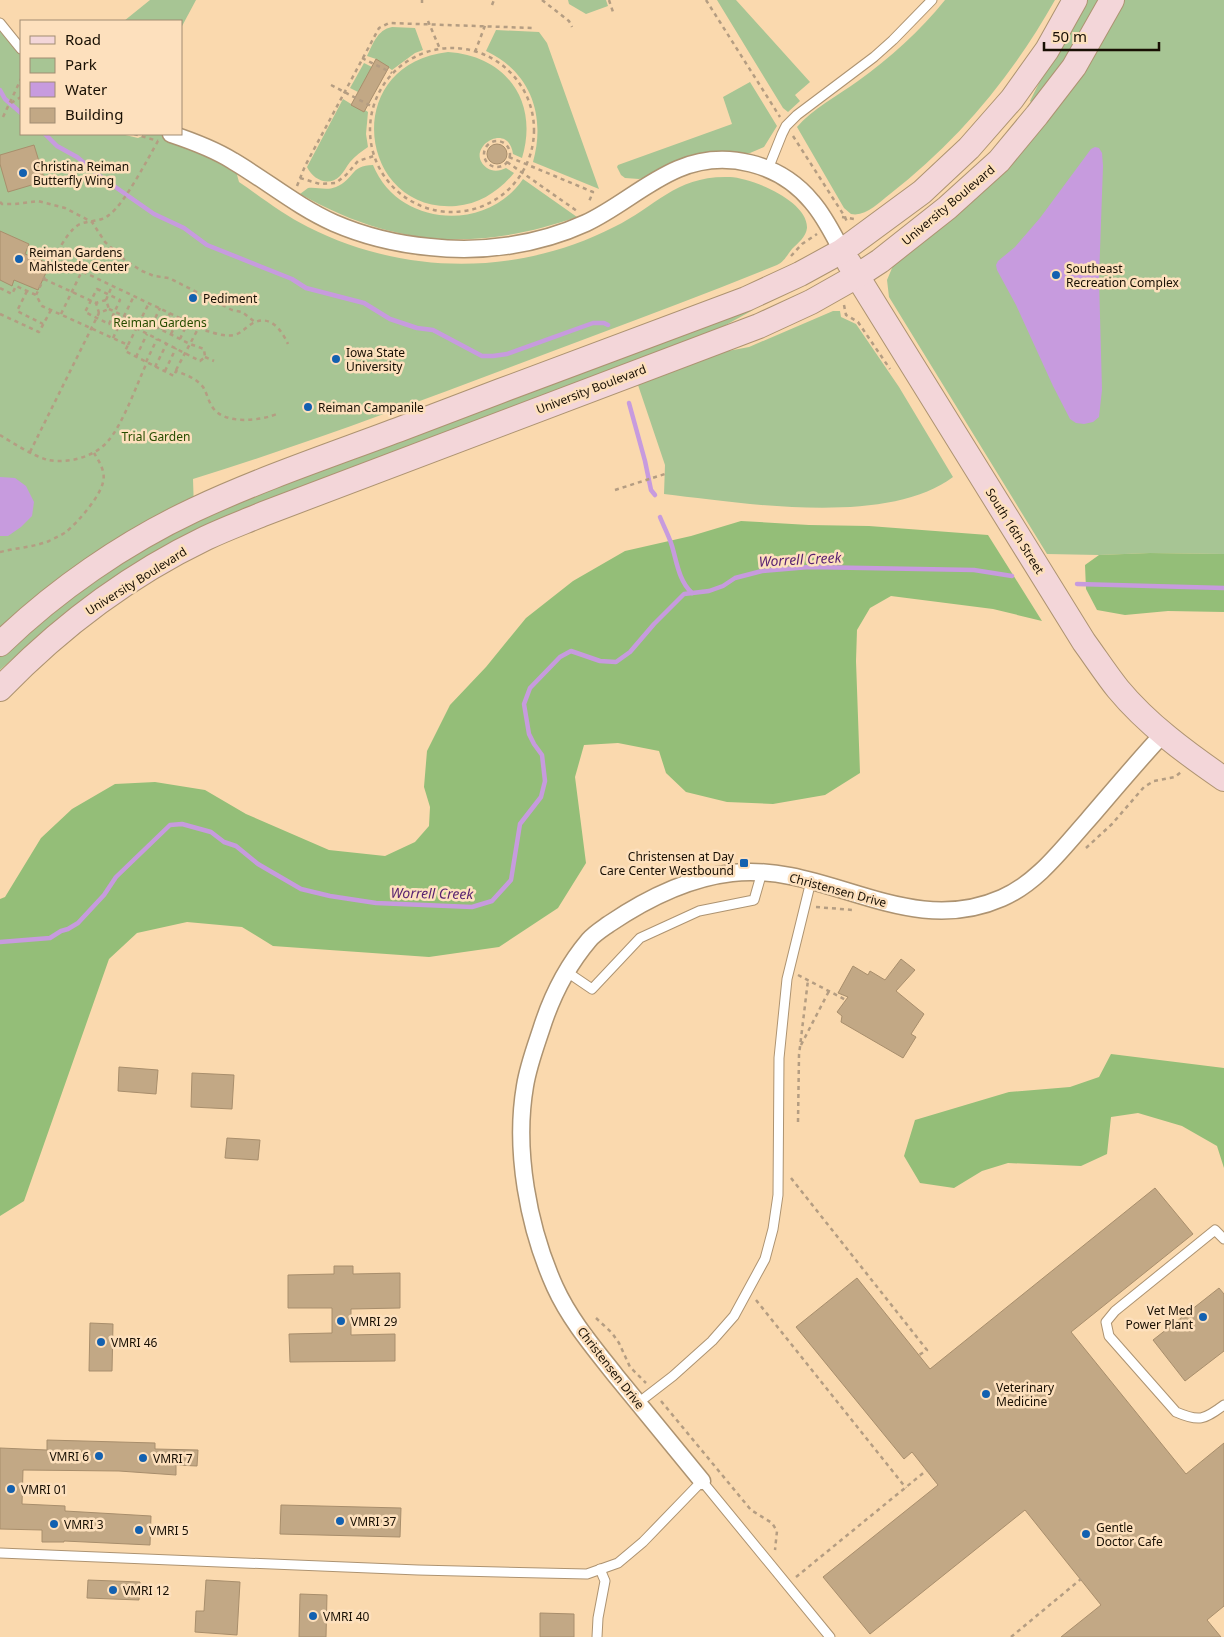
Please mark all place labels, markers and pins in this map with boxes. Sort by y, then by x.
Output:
place label: Christina Reiman Butterfly Wing [33,158,129,189]
marker: Christina Reiman Butterfly Wing [17,167,29,179]
place label: Reiman Gardens Mahlstede Center [29,244,129,275]
marker: Reiman Gardens Mahlstede Center [13,253,25,265]
place label: Southeast Recreation Complex [1066,260,1180,291]
marker: Southeast Recreation Complex [1050,269,1062,281]
place label: Pediment [203,290,258,307]
marker: Pediment [187,292,199,304]
place label: Iowa State University [346,344,405,375]
marker: Iowa State University [330,353,342,365]
place label: Reiman Campanile [318,399,424,416]
marker: Reiman Campanile [302,401,314,413]
place label: Christensen at Day Care Center Westbound [600,848,735,879]
marker: Christensen at Day Care Center Westbound [738,857,750,869]
place label: Vet Med Power Plant [1126,1302,1194,1333]
marker: Vet Med Power Plant [1197,1311,1209,1323]
place label: VMRI 29 [351,1313,398,1330]
marker: VMRI 29 [335,1315,347,1327]
place label: VMRI 46 [111,1334,158,1351]
marker: VMRI 46 [95,1336,107,1348]
place label: Veterinary Medicine [996,1379,1055,1410]
marker: Veterinary Medicine [980,1388,992,1400]
place label: VMRI 6 [49,1448,89,1465]
marker: VMRI 6 [93,1450,105,1462]
place label: VMRI 7 [153,1450,193,1467]
marker: VMRI 7 [137,1452,149,1464]
place label: VMRI 01 [21,1481,67,1498]
marker: VMRI 01 [5,1483,17,1495]
place label: VMRI 37 [350,1513,397,1530]
marker: VMRI 37 [334,1515,346,1527]
place label: VMRI 3 [64,1516,104,1533]
marker: VMRI 3 [48,1518,60,1530]
place label: Gentle Doctor Cafe [1096,1519,1163,1550]
place label: VMRI 5 [149,1522,189,1539]
marker: VMRI 5 [133,1524,145,1536]
marker: Gentle Doctor Cafe [1080,1528,1092,1540]
place label: VMRI 12 [123,1582,170,1599]
marker: VMRI 12 [107,1584,119,1596]
place label: VMRI 40 [323,1608,370,1625]
marker: VMRI 40 [307,1610,319,1622]

